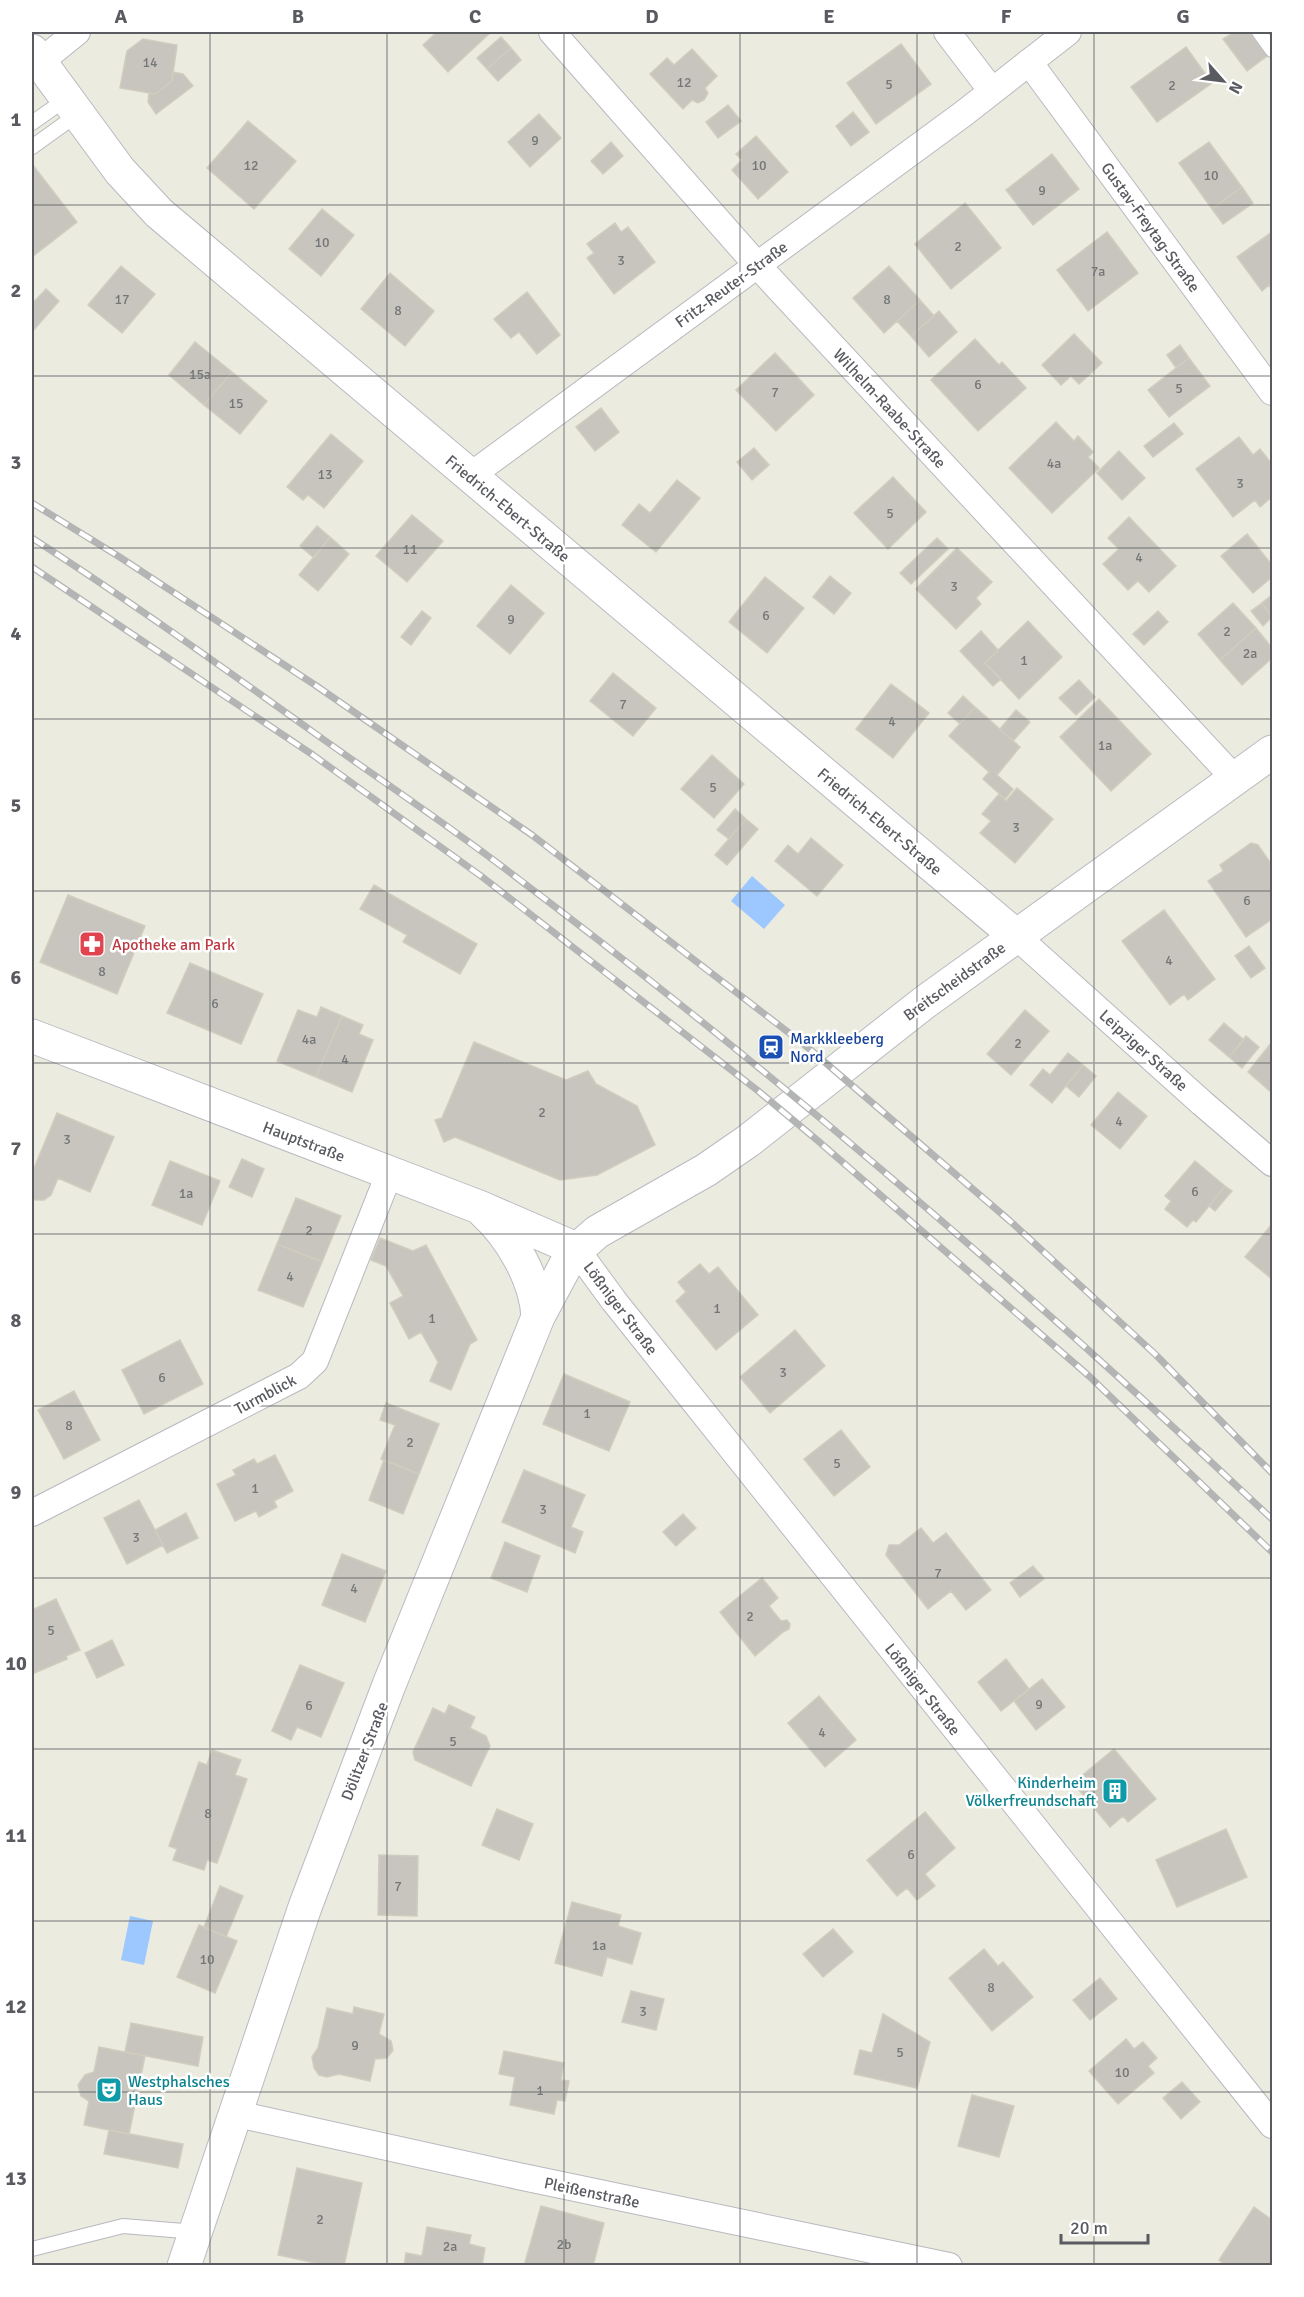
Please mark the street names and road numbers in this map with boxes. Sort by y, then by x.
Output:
street label: Gustav-Freytag-Straße [1096,159,1204,296]
street label: Fritz-Reuter-Straße [671,237,792,332]
street label: Wilhelm-Raabe-Straße [829,345,950,473]
street label: Friedrich-Ebert-Straße [441,451,574,567]
street label: Friedrich-Ebert-Straße [813,764,946,880]
street label: Breitscheidstraße [900,938,1010,1026]
street label: Leipziger Straße [1095,1006,1192,1096]
street label: Hauptstraße [260,1117,347,1167]
street label: Lößniger Straße [579,1258,662,1359]
street label: Turmblick [231,1370,300,1419]
street label: Lößniger Straße [880,1640,964,1740]
street label: Dölitzer Straße [337,1699,393,1804]
street label: Pleißenstraße [542,2173,641,2213]

